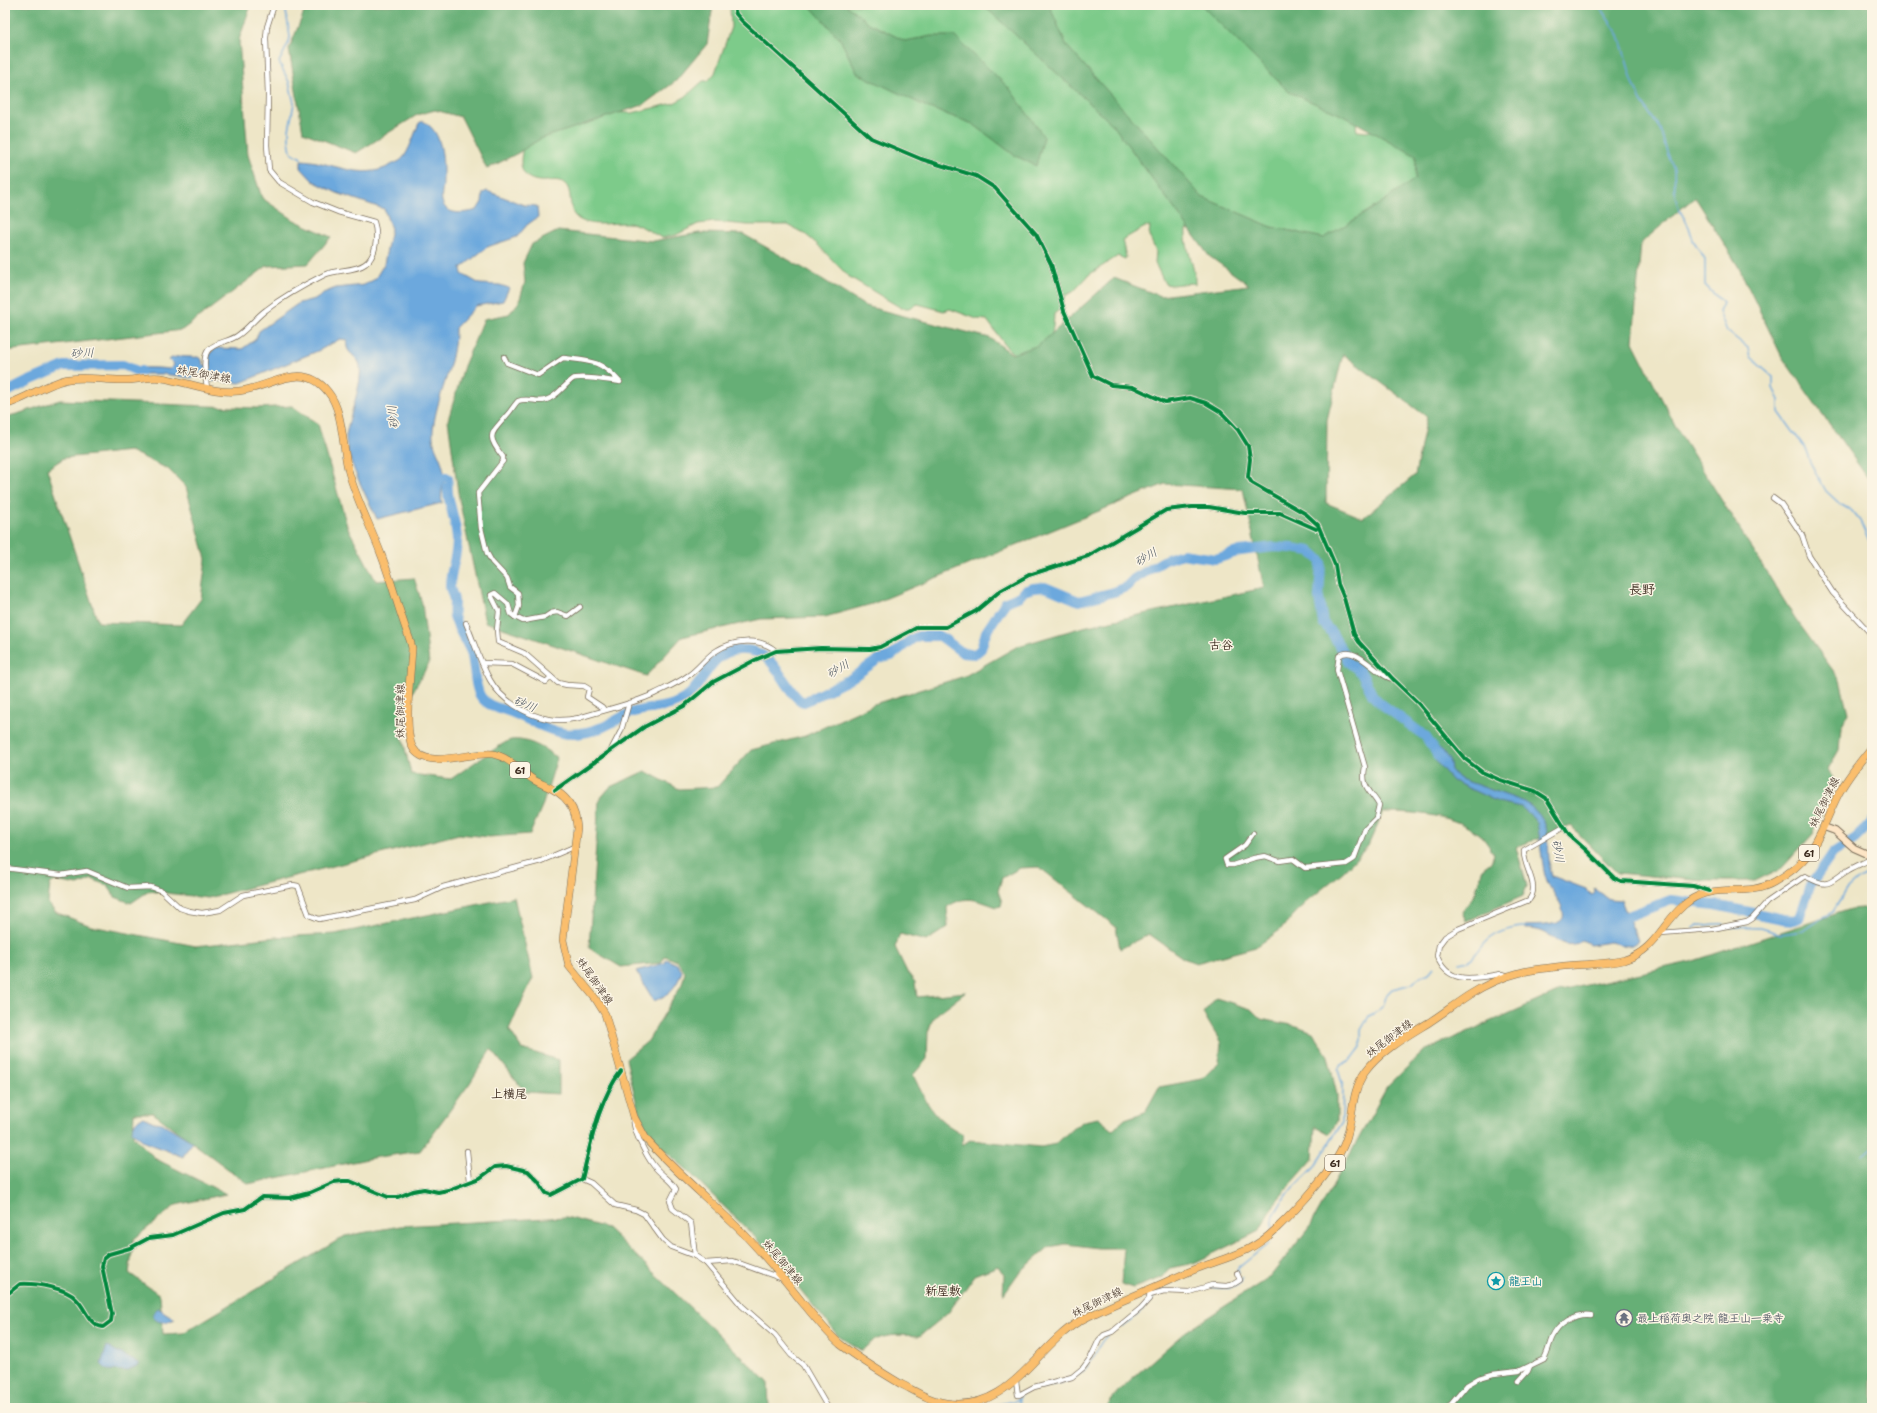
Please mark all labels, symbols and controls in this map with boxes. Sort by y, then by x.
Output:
water label: 砂川 [70,345,94,361]
street label: 妹尾御津線 [176,362,232,387]
water label: 砂川 [384,404,402,430]
water label: 砂川 [1132,544,1160,570]
district label: 長野 [1629,581,1655,598]
district label: 古谷 [1209,637,1233,653]
water label: 砂川 [824,656,852,682]
street label: 妹尾御津線 [393,684,408,739]
water label: 砂川 [511,692,539,716]
road number: 61 [510,762,530,778]
street label: 妹尾御津線 [1806,774,1843,830]
water label: 砂川 [1548,838,1568,864]
road number: 61 [1799,845,1819,861]
street label: 妹尾御津線 [573,954,617,1008]
street label: 妹尾御津線 [1363,1016,1416,1061]
district label: 上横尾 [491,1086,527,1102]
road number: 61 [1325,1155,1345,1171]
street label: 妹尾御津線 [759,1236,806,1288]
place icon: 龍王山 [1486,1271,1506,1291]
place label: 龍王山 [1509,1274,1542,1289]
district label: 新屋敷 [925,1283,961,1299]
street label: 妹尾御津線 [1069,1284,1125,1321]
temple icon: 最上稲荷奥之院 龍王山一乗寺 [1614,1308,1634,1328]
place label: 最上稲荷奥之院 龍王山一乗寺 [1637,1311,1784,1326]

